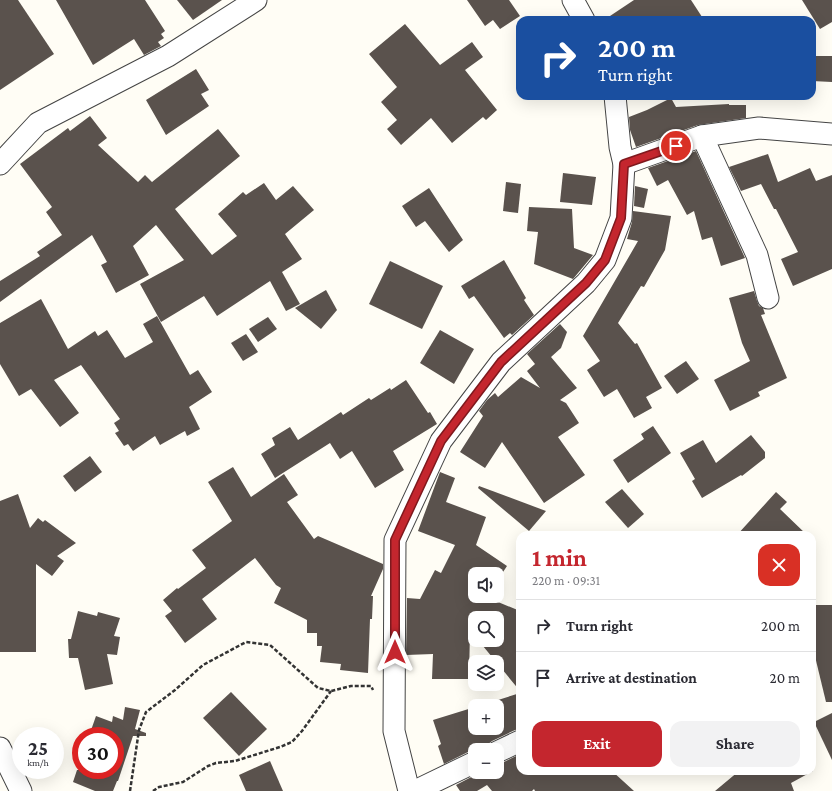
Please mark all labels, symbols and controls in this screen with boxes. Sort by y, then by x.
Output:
icon: right [532,32,584,84]
text: 200 m [598,32,675,63]
text: Turn right [598,65,672,85]
pin [659,129,693,163]
icon: arrive [665,135,687,157]
text: 1 min [532,544,587,571]
button: close [758,544,800,586]
map controls [468,567,504,779]
button: sound [468,567,504,603]
text: 220 m · 09:31 [532,573,600,588]
button: search [468,611,504,647]
icon: right [532,615,554,637]
text: Turn right [566,618,633,634]
text: 200 m [761,618,800,634]
position arrow [374,631,416,673]
button: layers [468,655,504,691]
icon: arrive [532,667,554,689]
text: Arrive at destination [566,670,697,686]
text: 20 m [770,670,800,686]
button: + [468,699,504,735]
button: Exit [532,721,662,767]
button: Share [670,721,800,767]
speed limit sign: 30 [72,727,124,779]
text: 25 [28,737,48,759]
button: − [468,743,504,779]
text: km/h [27,757,49,768]

